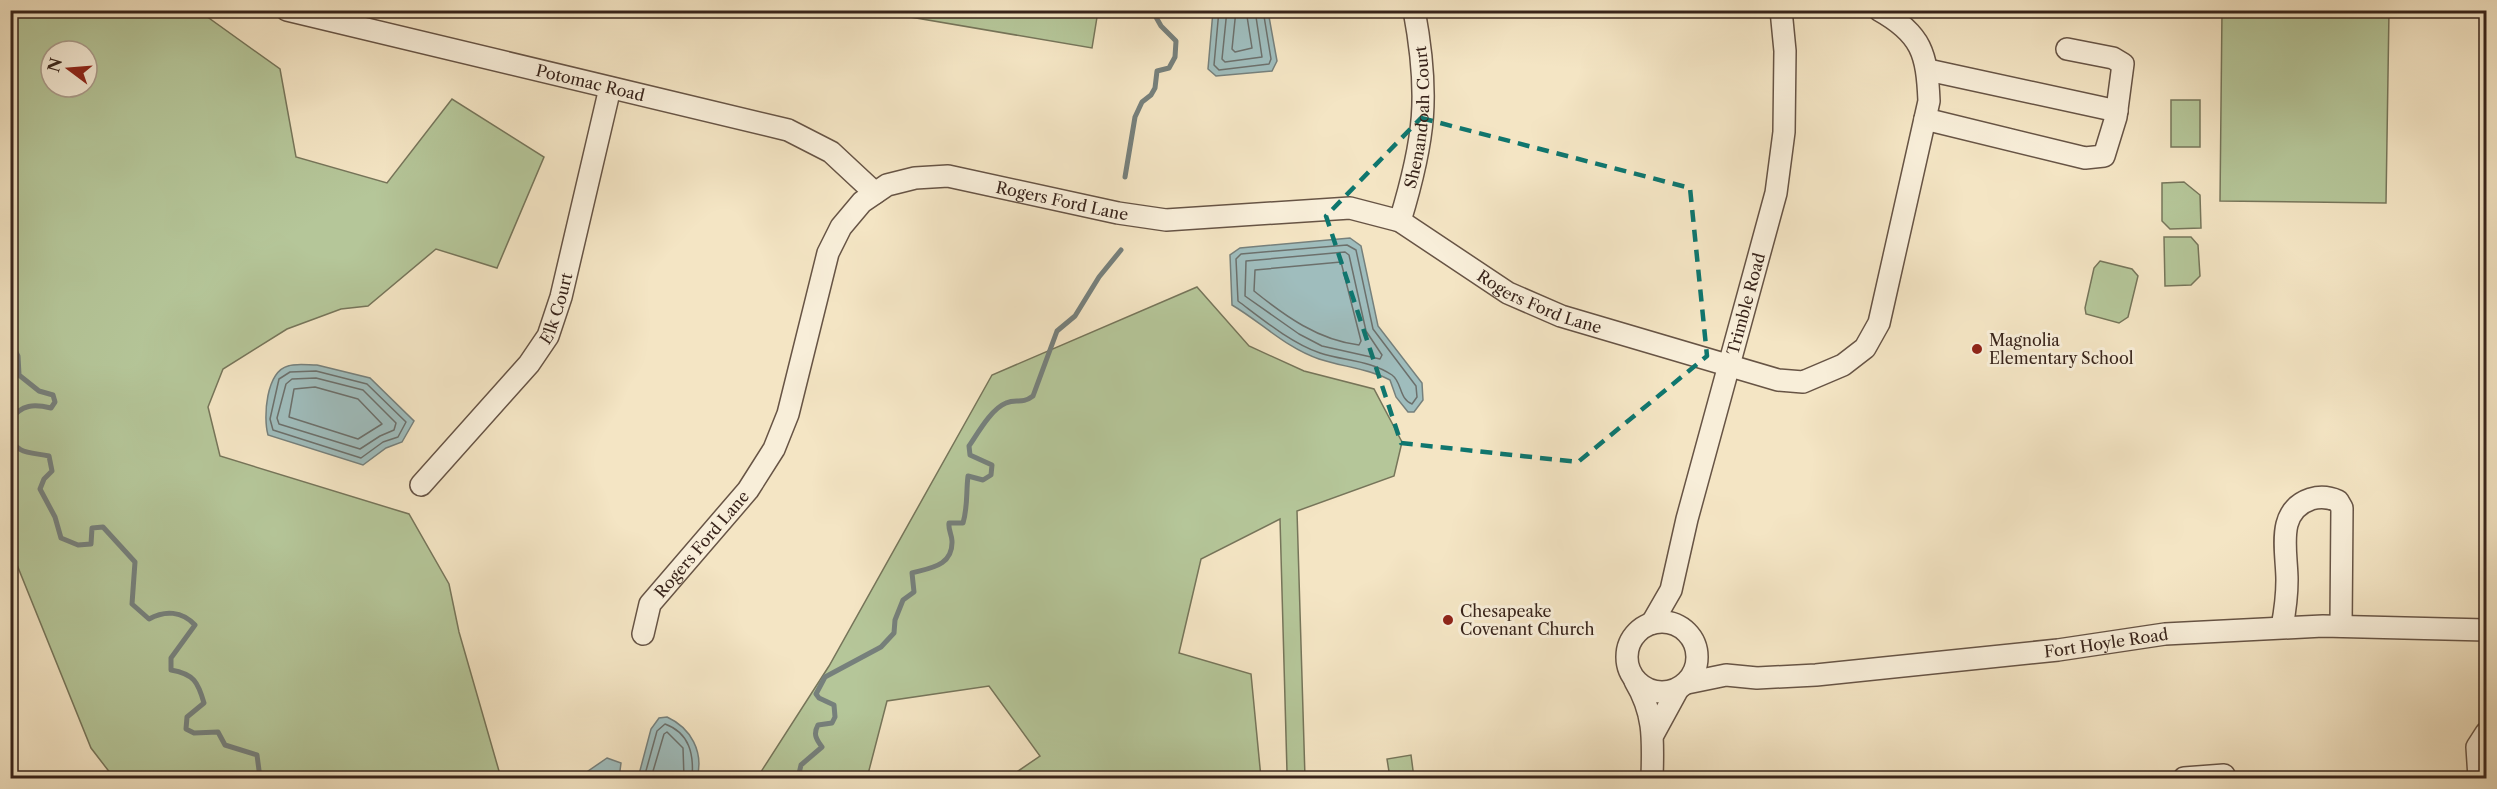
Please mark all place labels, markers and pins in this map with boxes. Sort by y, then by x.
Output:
place label: Magnolia Elementary School [1989,330,2134,368]
marker: Magnolia Elementary School [1970,342,1984,356]
place label: Chesapeake Covenant Church [1460,601,1594,639]
marker: Chesapeake Covenant Church [1441,613,1455,627]

